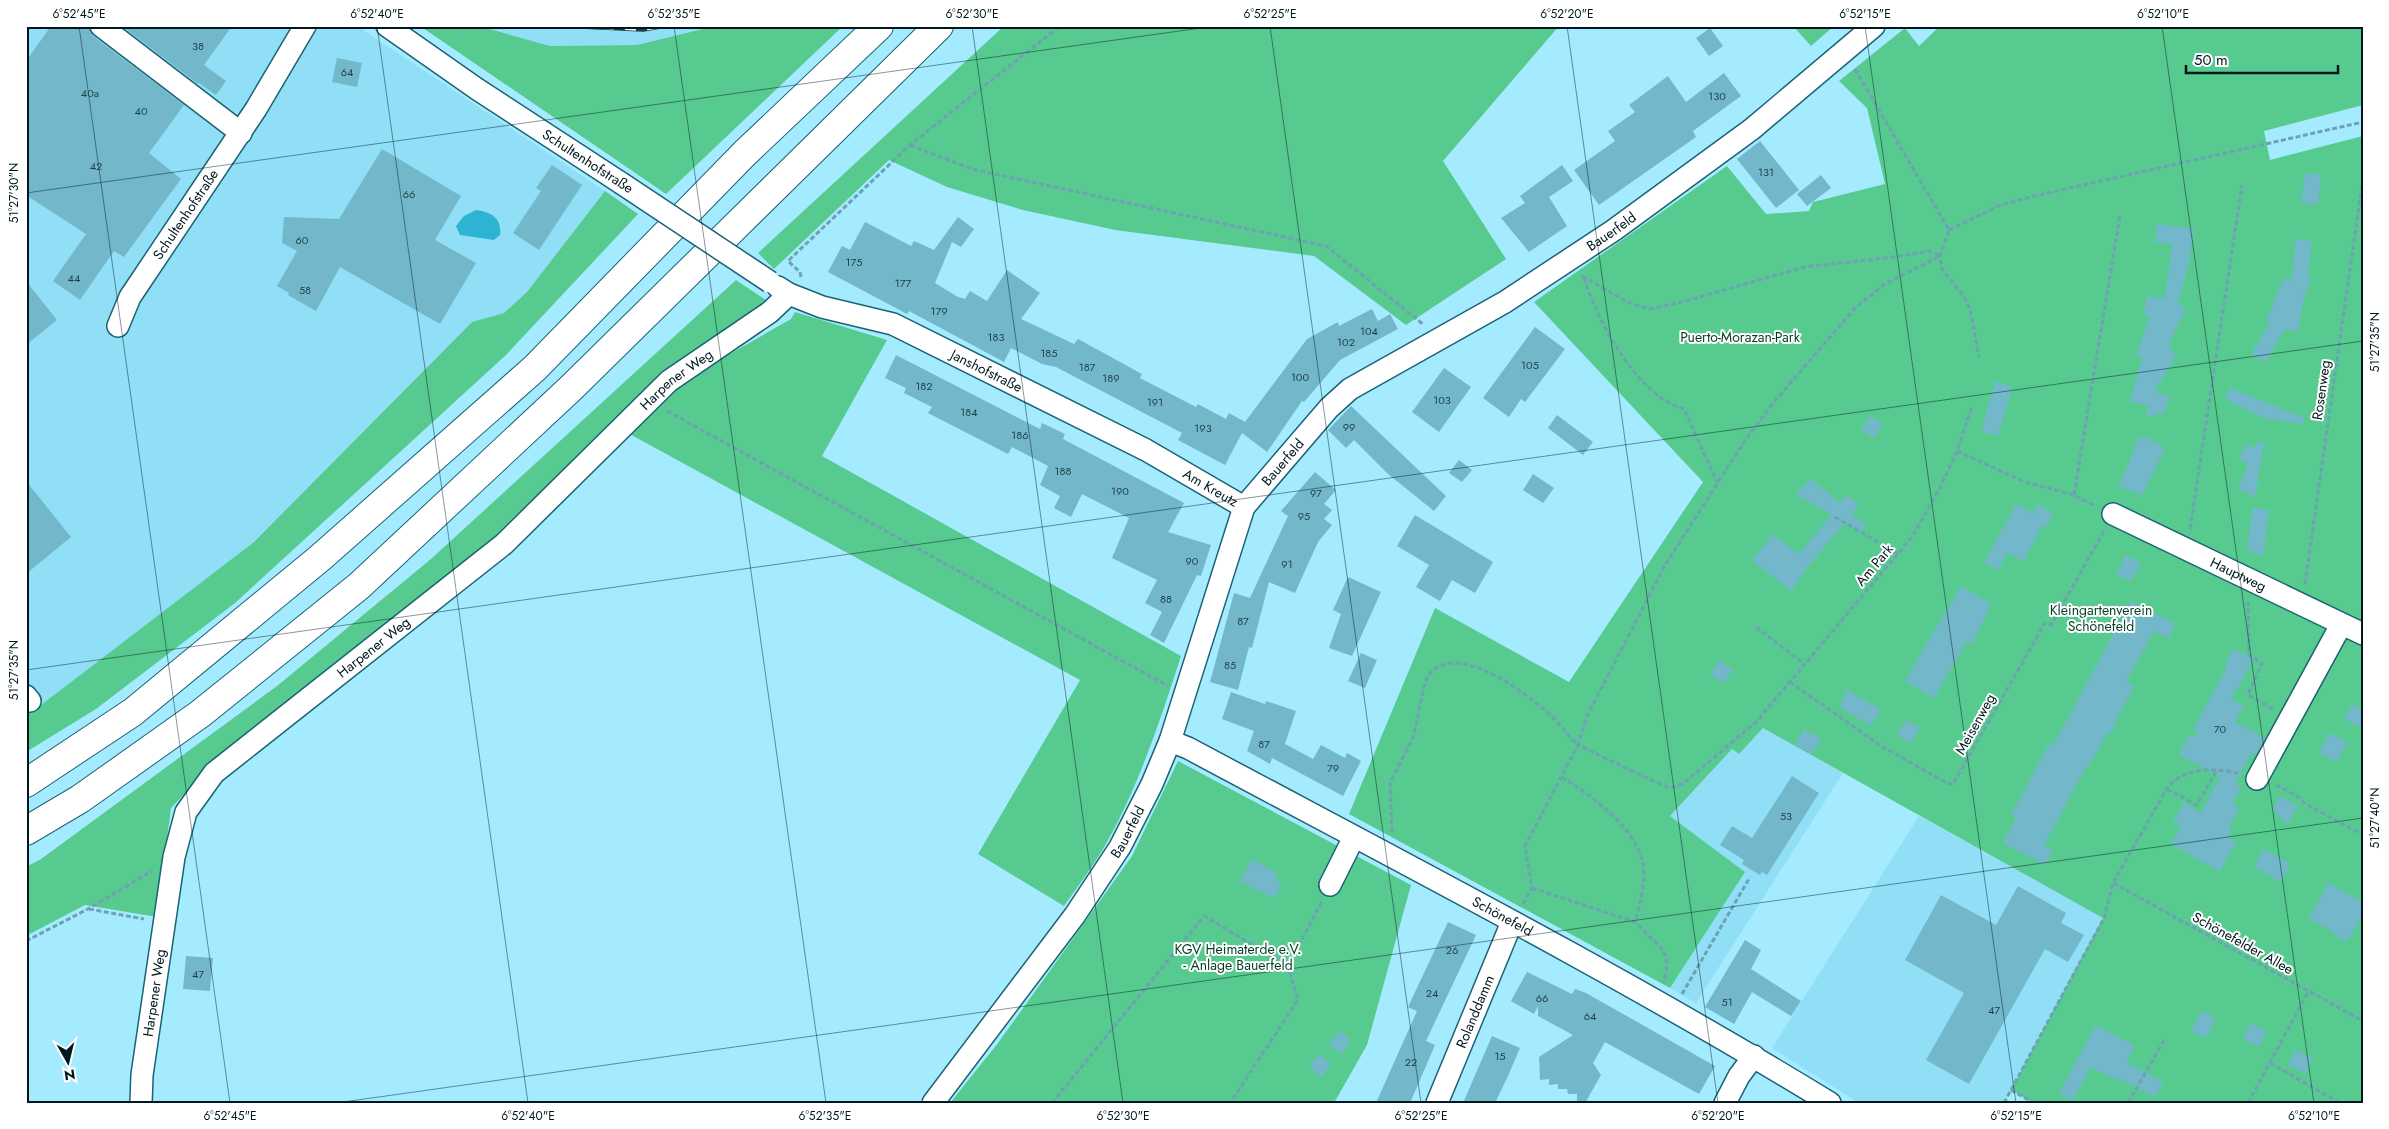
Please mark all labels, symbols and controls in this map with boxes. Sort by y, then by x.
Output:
text: 6°52'45"E [52,5,106,23]
text: 6°52'40"E [350,5,404,23]
text: 6°52'35"E [648,5,700,23]
text: 6°52'30"E [945,5,999,23]
text: 6°52'25"E [1243,5,1297,23]
text: 6°52'20"E [1540,5,1594,23]
text: 6°52'15"E [1839,5,1891,23]
text: 6°52'10"E [2137,5,2189,23]
house number: 38 [192,38,204,54]
scale bar [2186,42,2339,74]
text: 50 m [2194,49,2228,71]
house number: 64 [341,64,354,80]
house number: 40a [81,85,99,101]
house number: 130 [1708,88,1726,104]
house number: 40 [134,103,148,119]
street label: Schultenhofstraße [539,124,637,198]
house number: 42 [90,158,102,174]
text: 51°27'30"N [5,163,23,223]
house number: 131 [1758,164,1774,180]
street label: Schultenhofstraße [148,165,223,263]
house number: 66 [403,186,415,202]
street label: Bauerfeld [1582,207,1640,256]
house number: 60 [296,232,309,248]
house number: 175 [846,254,862,270]
house number: 44 [68,270,81,286]
house number: 177 [895,275,911,291]
house number: 58 [299,282,311,298]
house number: 179 [930,303,948,319]
text: 51°27'35"N [2366,312,2384,372]
house number: 104 [1360,323,1379,339]
park label: Puerto-Morazan-Park [1680,327,1801,347]
house number: 183 [988,329,1004,345]
house number: 102 [1337,334,1355,350]
street label: Janshofstraße [945,343,1026,397]
street label: Harpener Weg [635,344,717,414]
house number: 185 [1040,345,1058,361]
house number: 105 [1521,357,1539,373]
house number: 187 [1079,359,1096,375]
street label: Rosenweg [2307,359,2335,421]
house number: 100 [1291,369,1309,385]
house number: 189 [1102,370,1120,386]
house number: 182 [915,378,933,394]
house number: 103 [1433,392,1451,408]
house number: 191 [1147,394,1163,410]
house number: 184 [960,404,978,420]
house number: 99 [1343,419,1355,435]
house number: 193 [1194,420,1212,436]
house number: 186 [1011,427,1029,443]
street label: Bauerfeld [1257,434,1308,490]
house number: 188 [1055,463,1071,479]
street label: Am Kreutz [1179,464,1243,512]
house number: 190 [1111,483,1129,499]
house number: 97 [1310,485,1322,501]
house number: 95 [1298,508,1310,524]
street label: Am Park [1850,539,1898,590]
street label: Hauptweg [2207,552,2270,596]
house number: 90 [1186,553,1199,569]
house number: 91 [1281,556,1293,572]
house number: 88 [1160,591,1172,607]
park label: Kleingartenverein Schönefeld [2050,600,2152,636]
street label: Harpener Weg [333,612,414,682]
house number: 87 [1237,613,1249,629]
text: 51°27'35"N [5,640,23,700]
house number: 85 [1224,657,1236,673]
street label: Meisenweg [1950,690,2000,758]
house number: 70 [2214,721,2227,737]
house number: 87 [1258,736,1270,752]
house number: 79 [1327,760,1339,776]
text: 51°27'40"N [2366,787,2384,849]
street label: Bauerfeld [1105,802,1149,862]
house number: 53 [1780,808,1792,824]
street label: Schönefeld [1469,891,1537,941]
street label: Schönefelder Allee [2189,907,2297,979]
park label: KGV Heimaterde e.V. - Anlage Bauerfeld [1174,939,1302,975]
house number: 26 [1446,942,1458,958]
street label: Harpener Weg [138,948,170,1038]
house number: 47 [192,966,204,982]
street label: Rolanddamm [1451,972,1499,1051]
house number: 24 [1426,985,1439,1001]
house number: 66 [1536,990,1548,1006]
house number: 51 [1721,994,1733,1010]
house number: 47 [1988,1002,2000,1018]
house number: 64 [1584,1008,1597,1024]
north arrow [42,1036,92,1086]
house number: 15 [1494,1048,1506,1064]
house number: 22 [1405,1054,1417,1070]
text: N [63,1064,77,1086]
text: 6°52'45"E [203,1107,257,1125]
text: 6°52'40"E [501,1107,555,1125]
text: 6°52'35"E [799,1107,851,1125]
text: 6°52'30"E [1096,1107,1150,1125]
text: 6°52'25"E [1394,1107,1448,1125]
text: 6°52'20"E [1691,1107,1745,1125]
text: 6°52'15"E [1990,1107,2042,1125]
text: 6°52'10"E [2288,1107,2340,1125]

